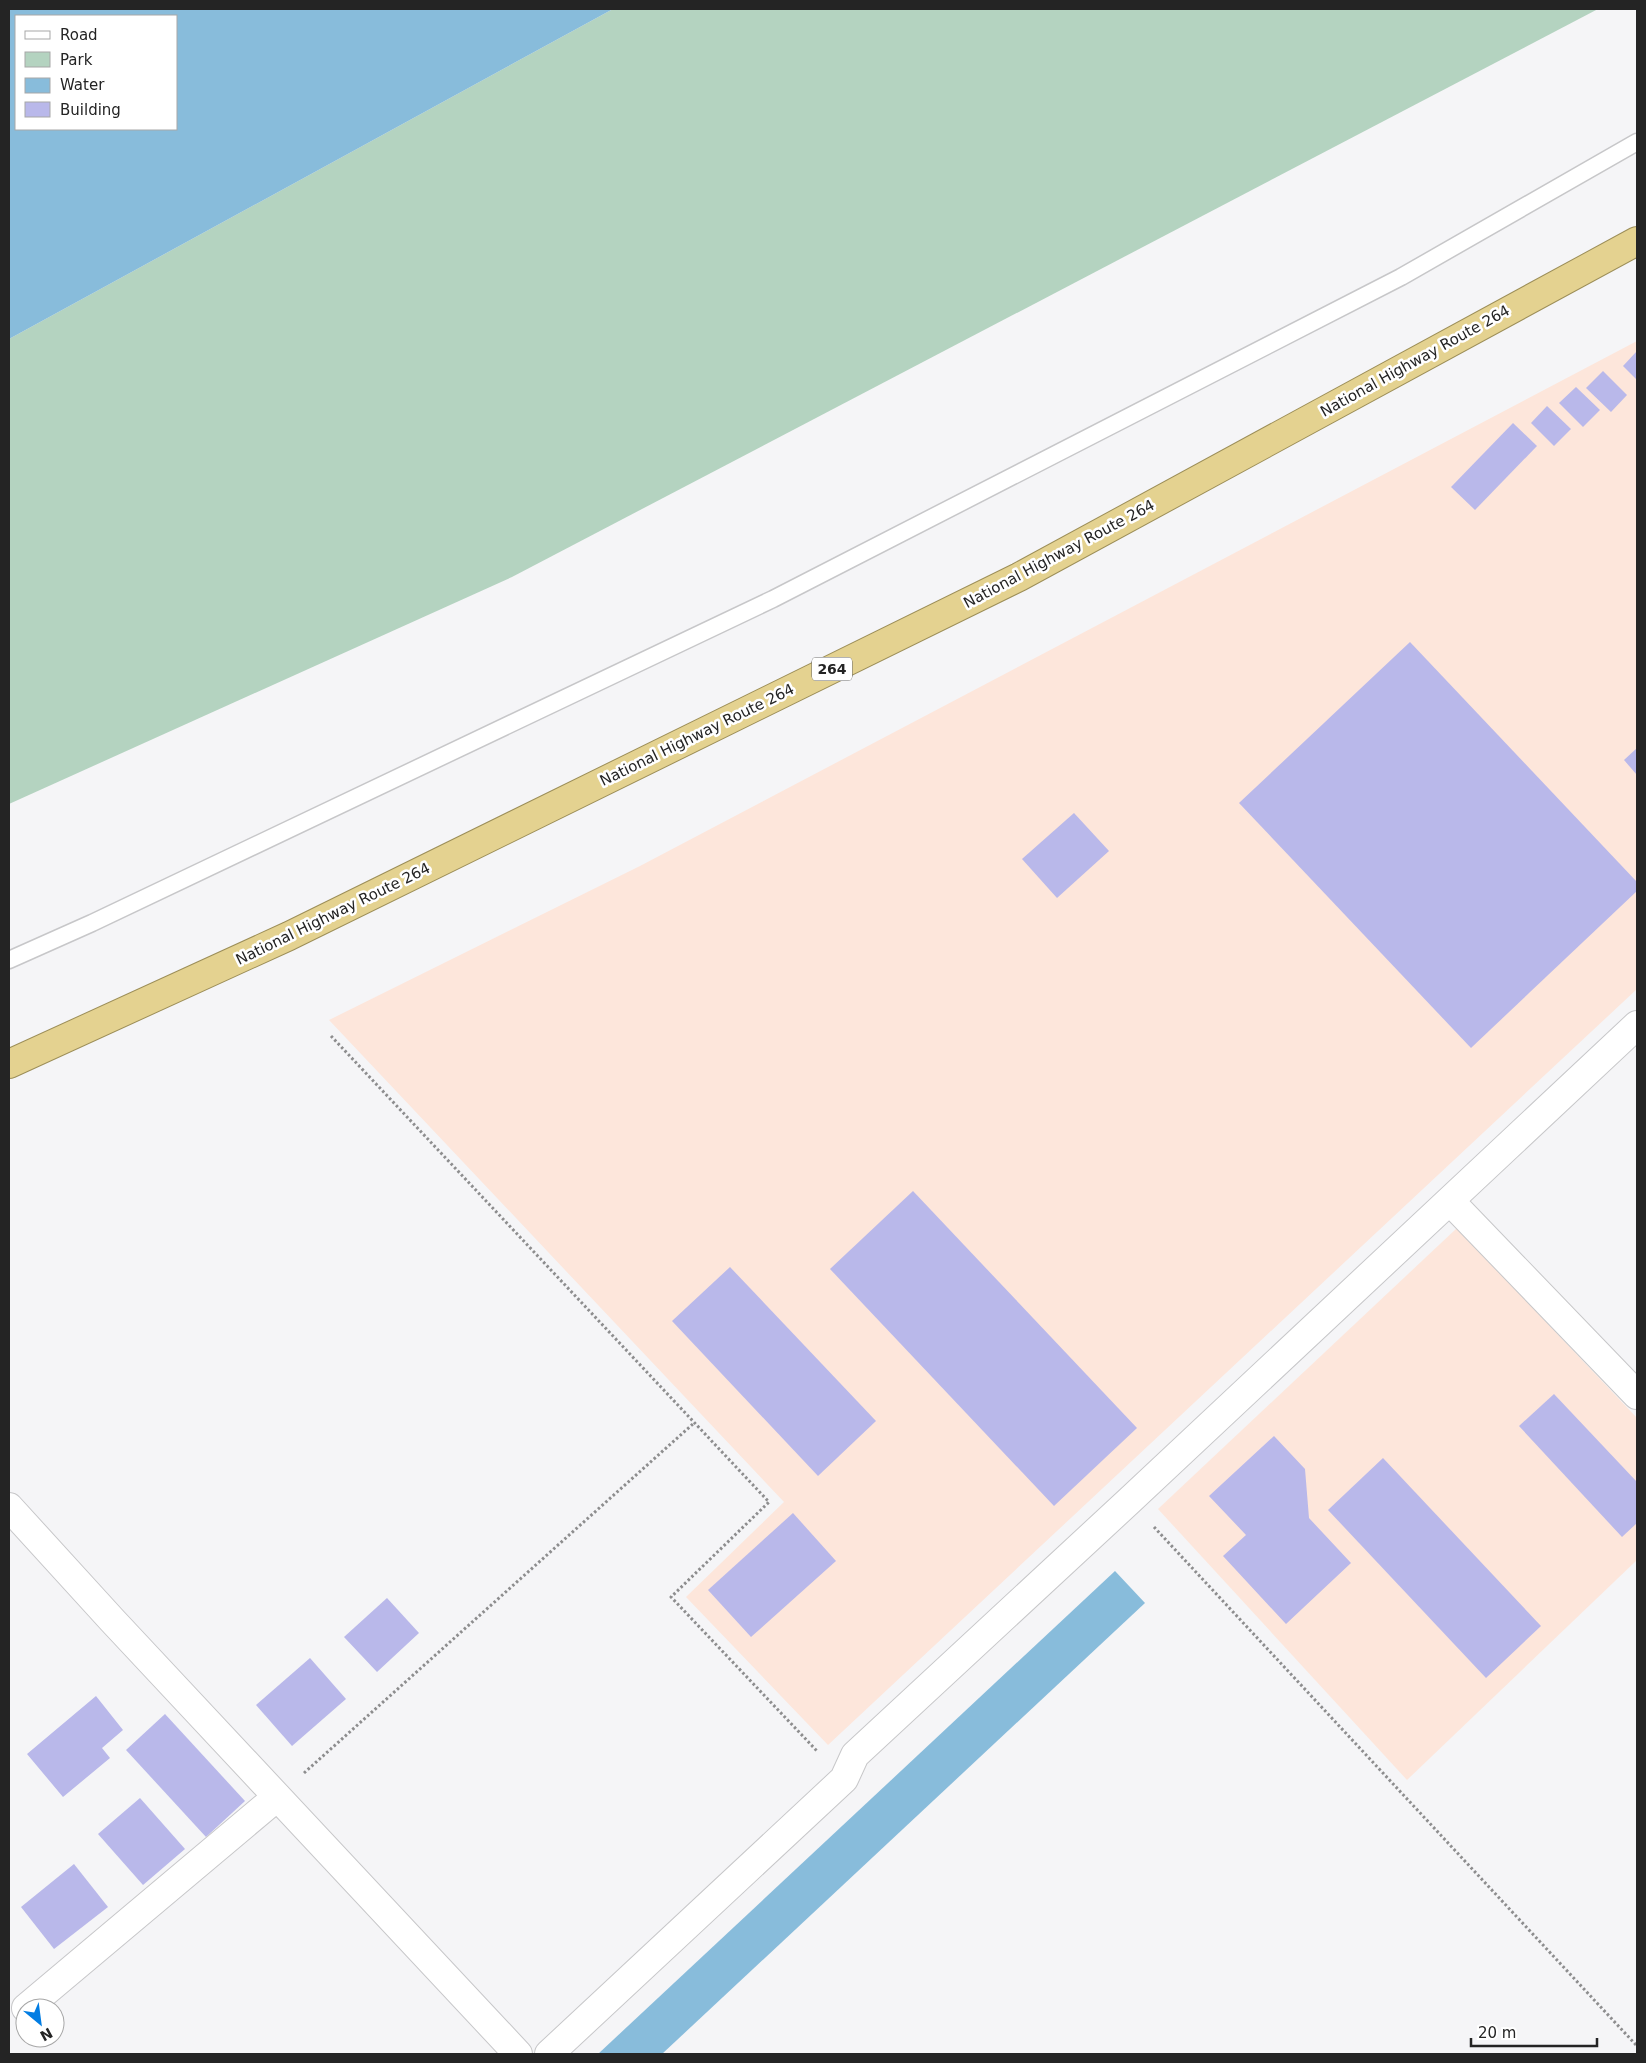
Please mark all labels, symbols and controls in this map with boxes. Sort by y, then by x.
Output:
legend [15,15,178,130]
text: Road [60,26,98,44]
text: Park [60,51,93,69]
text: Water [60,76,105,94]
text: Building [60,101,121,119]
street label: National Highway Route 264 [1317,301,1513,421]
street label: National Highway Route 264 [960,496,1158,612]
road number: 264 [812,658,852,681]
street label: National Highway Route 264 [597,680,797,790]
street label: National Highway Route 264 [233,859,433,969]
north arrow [15,1998,65,2048]
scale bar [1471,2016,1597,2048]
text: 20 m [1478,2024,1516,2042]
text: N [37,2025,55,2044]

